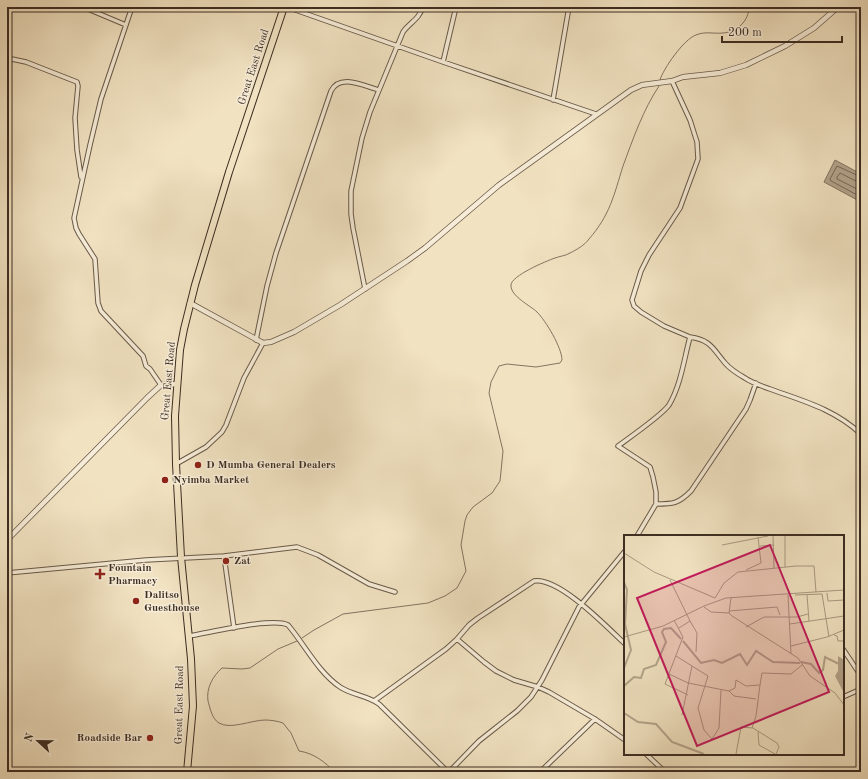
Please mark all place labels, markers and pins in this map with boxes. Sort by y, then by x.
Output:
marker: D Mumba General Dealers [193,460,203,470]
place label: D Mumba General Dealers [206,460,336,471]
marker: Nyimba Market [160,475,170,485]
place label: Nyimba Market [173,475,249,486]
marker: Zat [221,556,231,566]
place label: Zat [234,556,251,567]
place label: Fountain Pharmacy [108,563,158,587]
marker: Fountain Pharmacy [95,569,105,579]
place label: Dalitso Guesthouse [144,590,200,614]
marker: Dalitso Guesthouse [131,596,141,606]
place label: Roadside Bar [77,733,142,744]
marker: Roadside Bar [145,733,155,743]

